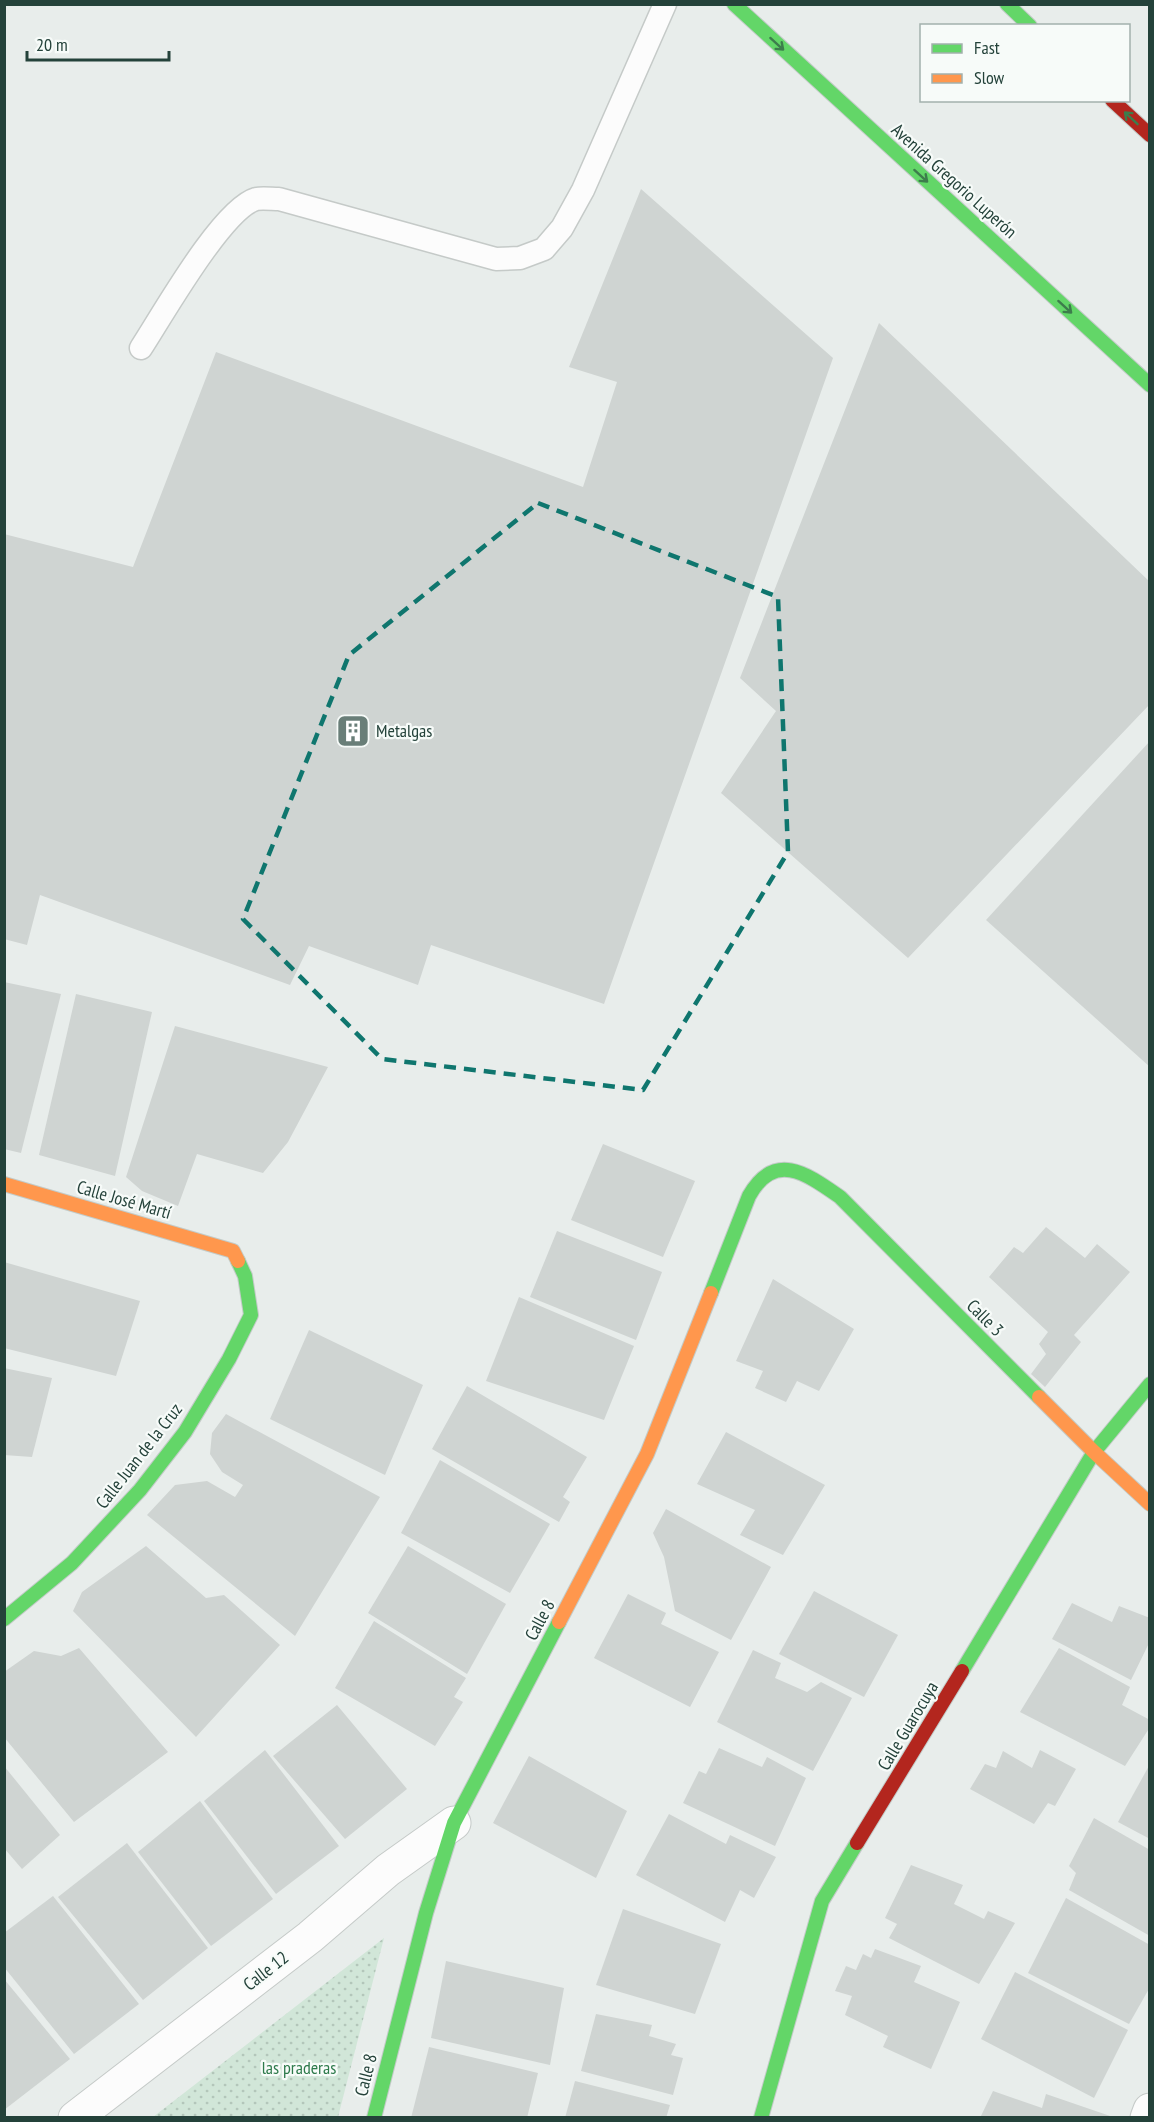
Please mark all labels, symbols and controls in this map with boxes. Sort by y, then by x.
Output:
scale bar [27,24,170,62]
legend [920,24,1130,102]
text: 20 m [36,33,68,56]
text: Fast [974,36,1000,59]
one-way arrow [769,37,784,51]
text: Slow [974,66,1005,89]
one-way arrow [1123,111,1138,125]
street label: Avenida Gregorio Luperón [887,118,1022,243]
one-way arrow [913,169,928,183]
one-way arrow [1057,300,1072,315]
building icon: Metalgas [335,713,371,749]
place label: Metalgas [376,719,432,742]
street label: Calle José Martí [74,1175,174,1224]
street label: Calle 3 [962,1294,1009,1341]
street label: Calle Juan de la Cruz [90,1398,187,1513]
street label: Calle 8 [519,1595,560,1644]
street label: Calle Guarocuya [872,1677,943,1774]
street label: Calle 12 [238,1946,293,1995]
street label: Calle 8 [349,2051,382,2098]
park label: las praderas [262,2056,336,2079]

